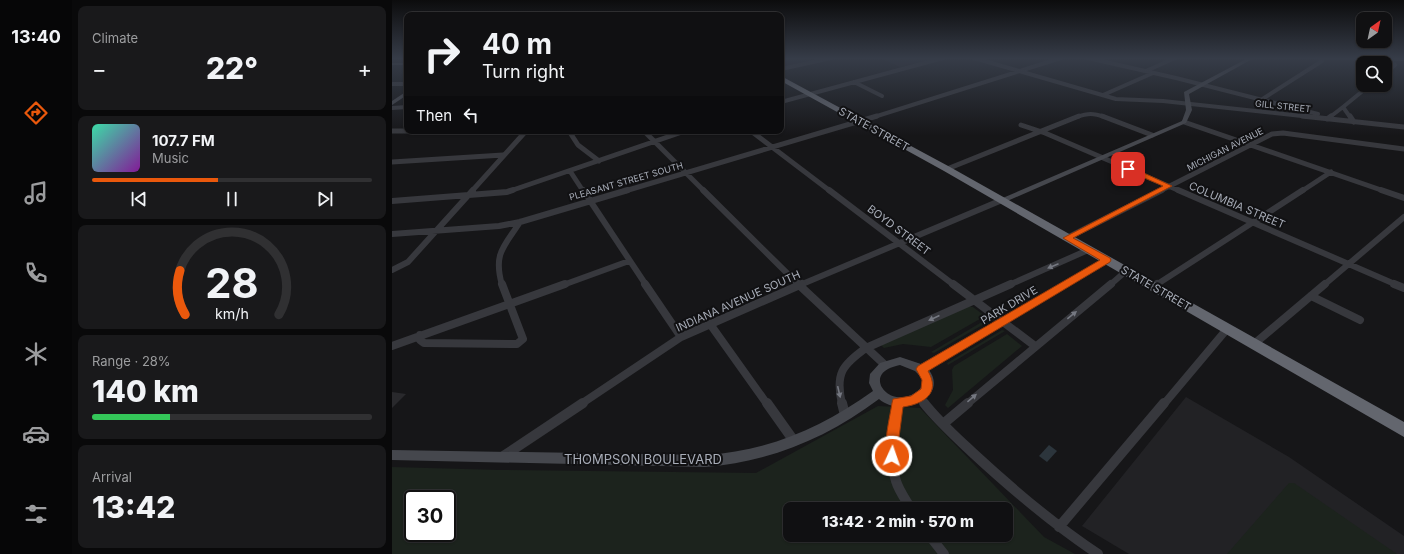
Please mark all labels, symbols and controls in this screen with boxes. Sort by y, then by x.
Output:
north arrow [1356,12,1392,48]
map controls [1356,12,1392,92]
text: 13:40 [11,26,61,47]
text: 40 m [482,27,552,61]
icon: right [416,28,468,80]
text: Climate [92,30,138,46]
text: 22° [206,50,258,86]
text: − [92,56,107,82]
text: + [357,56,372,82]
button: search [1356,56,1392,92]
text: Turn right [482,61,565,82]
street label: GILL STREET [1255,98,1312,114]
icon: directions [22,99,50,127]
icon: left [460,104,482,126]
street label: STATE STREET [836,104,912,154]
text: Then [416,106,452,125]
street label: MICHIGAN AVENUE [1185,125,1265,173]
text: 107.7 FM [152,131,215,150]
text: Music [152,150,189,166]
pin [1111,152,1145,186]
icon: arrive [1117,158,1139,180]
street label: PLEASANT STREET SOUTH [568,159,684,203]
street label: COLUMBIA STREET [1187,178,1287,232]
icon: music [22,179,50,207]
icon: previous [128,188,150,210]
icon: pause [221,188,243,210]
icon: next [314,188,336,210]
street label: BOYD STREET [865,202,933,258]
text: 28 [205,258,259,308]
icon: phone [22,259,50,287]
street label: STATE STREET [1119,262,1193,314]
one-way arrow [1046,263,1058,269]
street label: INDIANA AVENUE SOUTH [674,267,802,335]
street label: PARK DRIVE [978,283,1040,327]
text: km/h [215,305,249,322]
one-way arrow [1067,311,1078,320]
one-way arrow [927,315,939,321]
icon: climate [22,340,50,368]
text: Range · 28% [92,353,171,369]
text: 140 km [92,373,199,409]
one-way arrow [837,386,843,398]
one-way arrow [967,394,978,403]
icon: car [22,420,50,448]
position arrow [871,435,913,477]
street label: THOMPSON BOULEVARD [564,451,722,467]
text: Arrival [92,469,132,485]
text: 13:42 [92,489,175,525]
speed limit sign: 30 [404,490,456,542]
icon: filters [22,500,50,528]
text: 13:42 · 2 min · 570 m [822,512,974,531]

